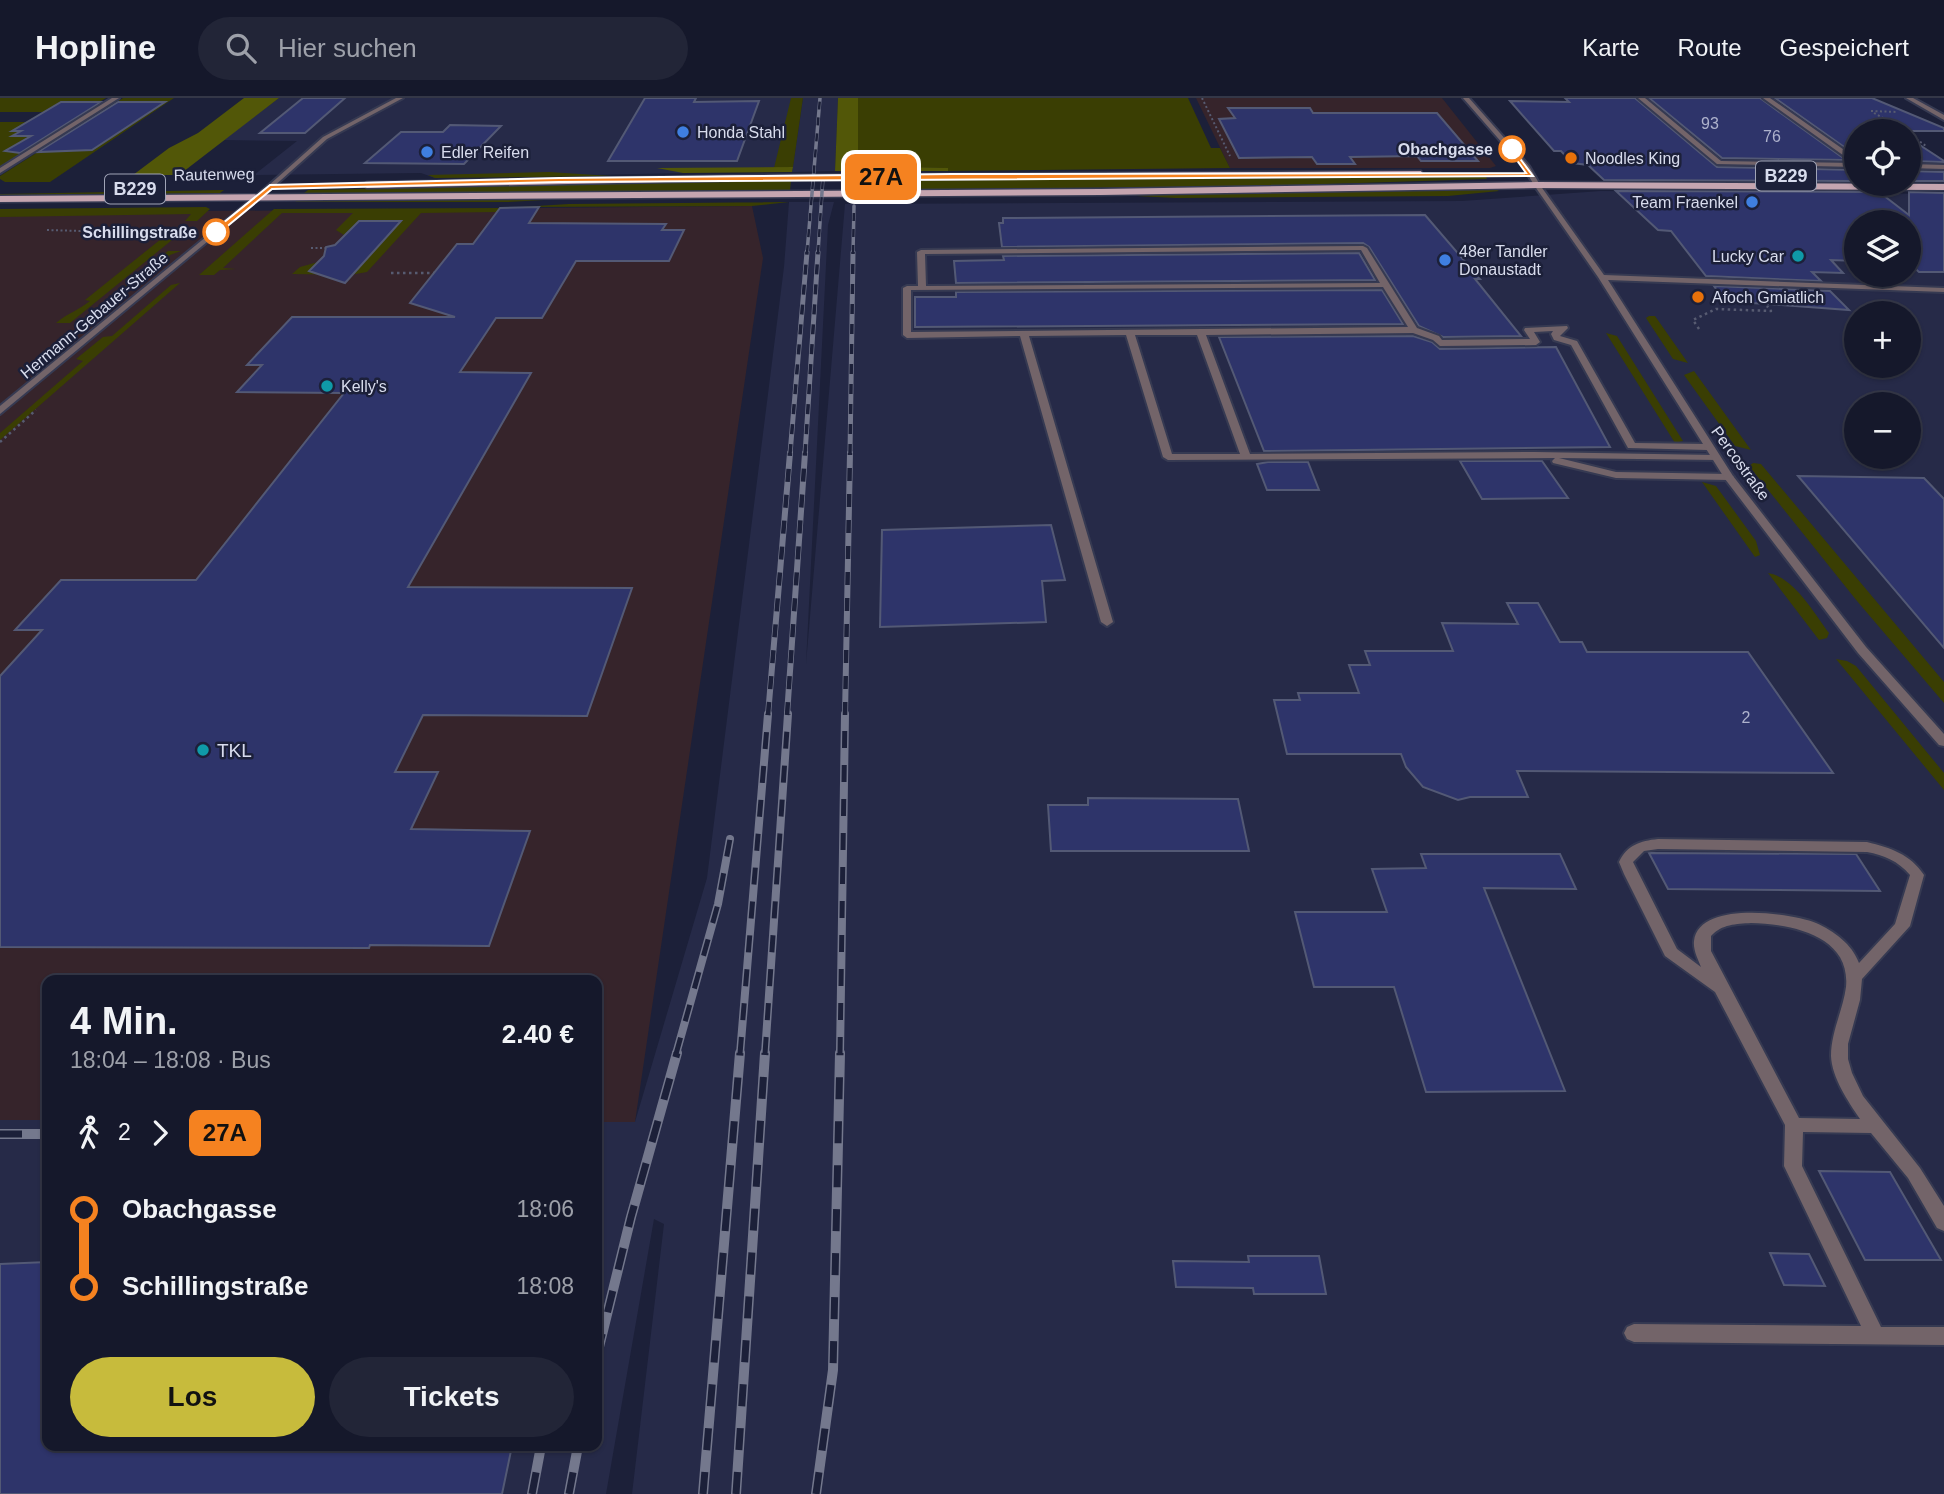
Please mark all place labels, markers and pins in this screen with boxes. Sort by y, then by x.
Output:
marker: Honda Stahl [675,124,691,140]
place label: Honda Stahl [697,124,785,141]
marker: Obachgasse [1499,136,1525,162]
place label: Obachgasse [1398,141,1493,158]
marker: Edler Reifen [419,144,435,160]
place label: Edler Reifen [441,144,529,161]
marker: Noodles King [1563,150,1579,166]
place label: Noodles King [1585,150,1680,167]
place label: Team Fraenkel [1632,194,1738,211]
marker: Team Fraenkel [1744,194,1760,210]
marker: Schillingstraße [203,219,229,245]
place label: Schillingstraße [82,224,197,241]
place label: 48er Tandler Donaustadt [1459,243,1548,278]
place label: Lucky Car [1712,248,1785,265]
marker: Lucky Car [1790,248,1806,264]
marker: 48er Tandler Donaustadt [1437,252,1453,268]
marker: Afoch Gmiatlich [1690,289,1706,305]
place label: Afoch Gmiatlich [1712,289,1824,306]
marker: Kelly's [319,378,335,394]
place label: Kelly's [341,378,387,395]
place label: TKL [217,740,252,761]
marker: TKL [195,742,211,758]

